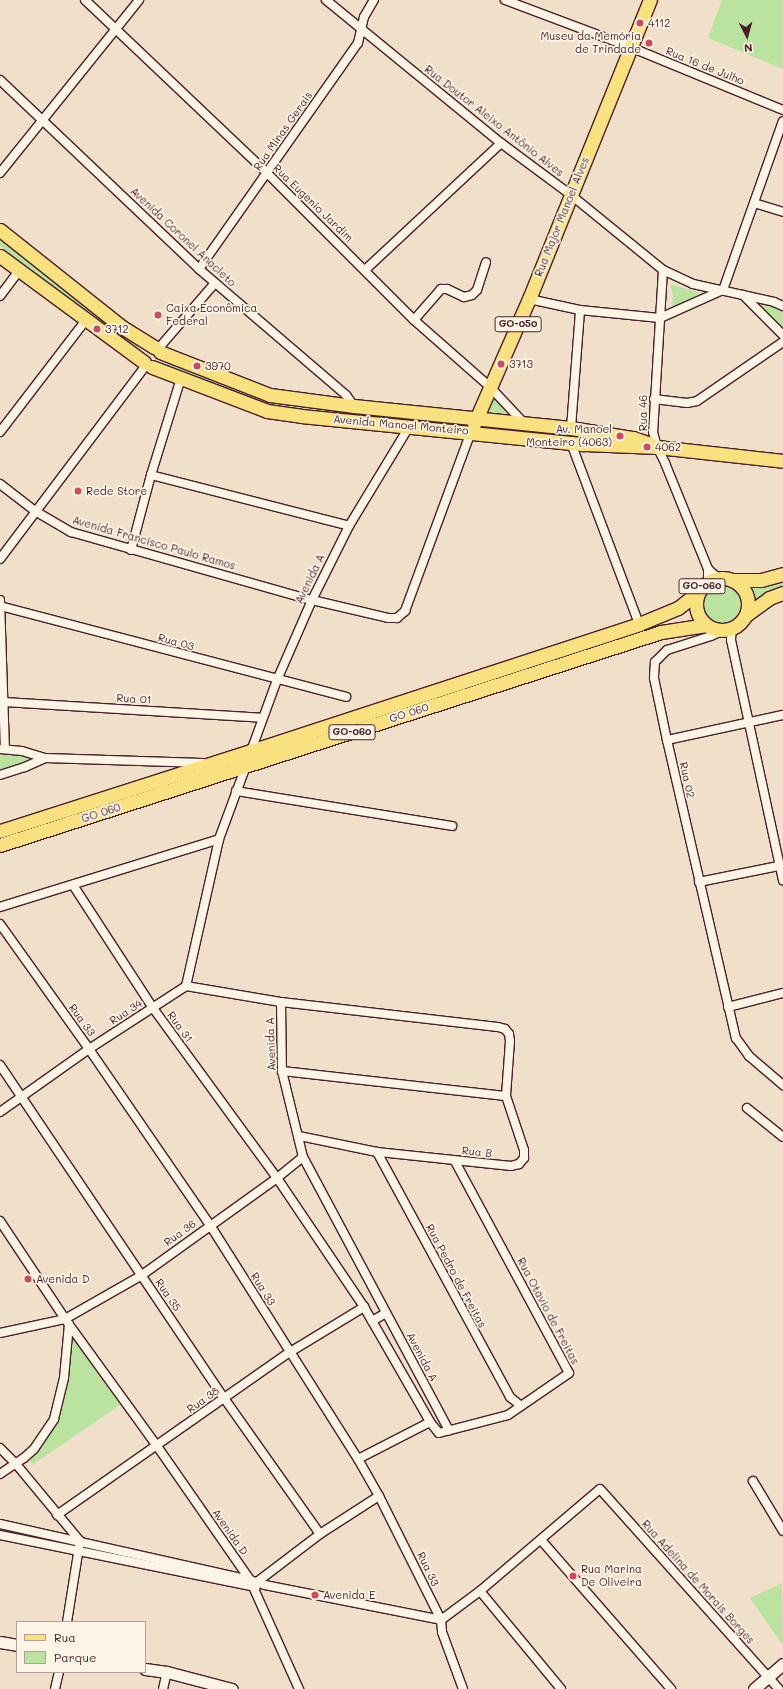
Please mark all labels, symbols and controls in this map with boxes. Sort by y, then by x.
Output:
place label: 4112 [648,16,670,30]
north arrow [727,16,767,56]
marker: 4112 [635,18,645,28]
place label: Museu da Memória de Trindade [541,30,641,56]
marker: Museu da Memória de Trindade [644,38,654,48]
text: N [743,41,753,56]
street label: Rua 16 de Julho [664,44,746,88]
street label: Rua Doutor Aleixo Antônio Alves [422,63,566,179]
street label: Rua Minas Gerais [251,89,315,173]
street label: Rua Major Manoel Alves [532,155,592,279]
street label: Rua Eugenio Jardim [270,161,356,245]
street label: Avenida Coronel Anacleto [127,185,239,289]
place label: Caixa Econômica Federal [166,302,257,328]
marker: Caixa Econômica Federal [153,310,163,320]
road number: GO-050 [494,316,542,332]
place label: 3712 [105,322,129,336]
marker: 3712 [92,324,102,334]
place label: 3713 [509,357,533,371]
place label: 3970 [205,359,231,373]
marker: 3713 [496,359,506,369]
marker: 3970 [192,361,202,371]
street label: Rua 46 [636,395,650,431]
street label: Avenida Manoel Monteiro [333,413,469,437]
place label: Av. Manoel Monteiro (4063) [526,423,612,449]
marker: Av. Manoel Monteiro (4063) [615,431,625,441]
place label: 4062 [655,440,681,454]
marker: 4062 [642,442,652,452]
place label: Rede Store [86,484,147,498]
marker: Rede Store [73,486,83,496]
street label: Avenida Francisco Paulo Ramos [71,513,237,573]
street label: Avenida A [292,552,328,606]
road number: GO-060 [678,578,726,594]
street label: Rua 03 [157,631,195,653]
street label: Rua 01 [116,691,152,707]
street label: GO 060 [388,700,430,726]
road number: GO-060 [328,724,376,740]
street label: Rua 02 [676,761,698,799]
street label: GO 060 [80,800,122,826]
street label: Rua 34 [107,997,145,1027]
street label: Rua 33 [66,1001,98,1039]
street label: Rua 31 [164,1009,196,1045]
street label: Avenida A [263,1017,279,1071]
street label: Rua B [461,1144,493,1160]
street label: Rua 36 [161,1217,199,1249]
street label: Rua Pedro de Freitas [423,1222,489,1330]
street label: Rua Otávio de Freitas [514,1255,582,1367]
street label: Rua 33 [248,1270,278,1308]
place label: Avenida D [36,1272,90,1286]
marker: Avenida D [23,1274,33,1284]
street label: Rua 35 [152,1276,184,1314]
street label: Avenida A [404,1330,440,1384]
street label: Rua 38 [184,1384,222,1416]
street label: Avenida D [209,1506,251,1558]
street label: Rua Adelina de Morais Borges [639,1517,757,1647]
street label: Rua 33 [414,1550,442,1588]
place label: Rua Marina De Oliveira [581,1563,642,1589]
marker: Rua Marina De Oliveira [568,1571,578,1581]
place label: Avenida E [323,1588,375,1602]
marker: Avenida E [310,1590,320,1600]
legend [16,1621,146,1673]
text: Rua [54,1629,76,1645]
text: Parque [54,1649,97,1665]

